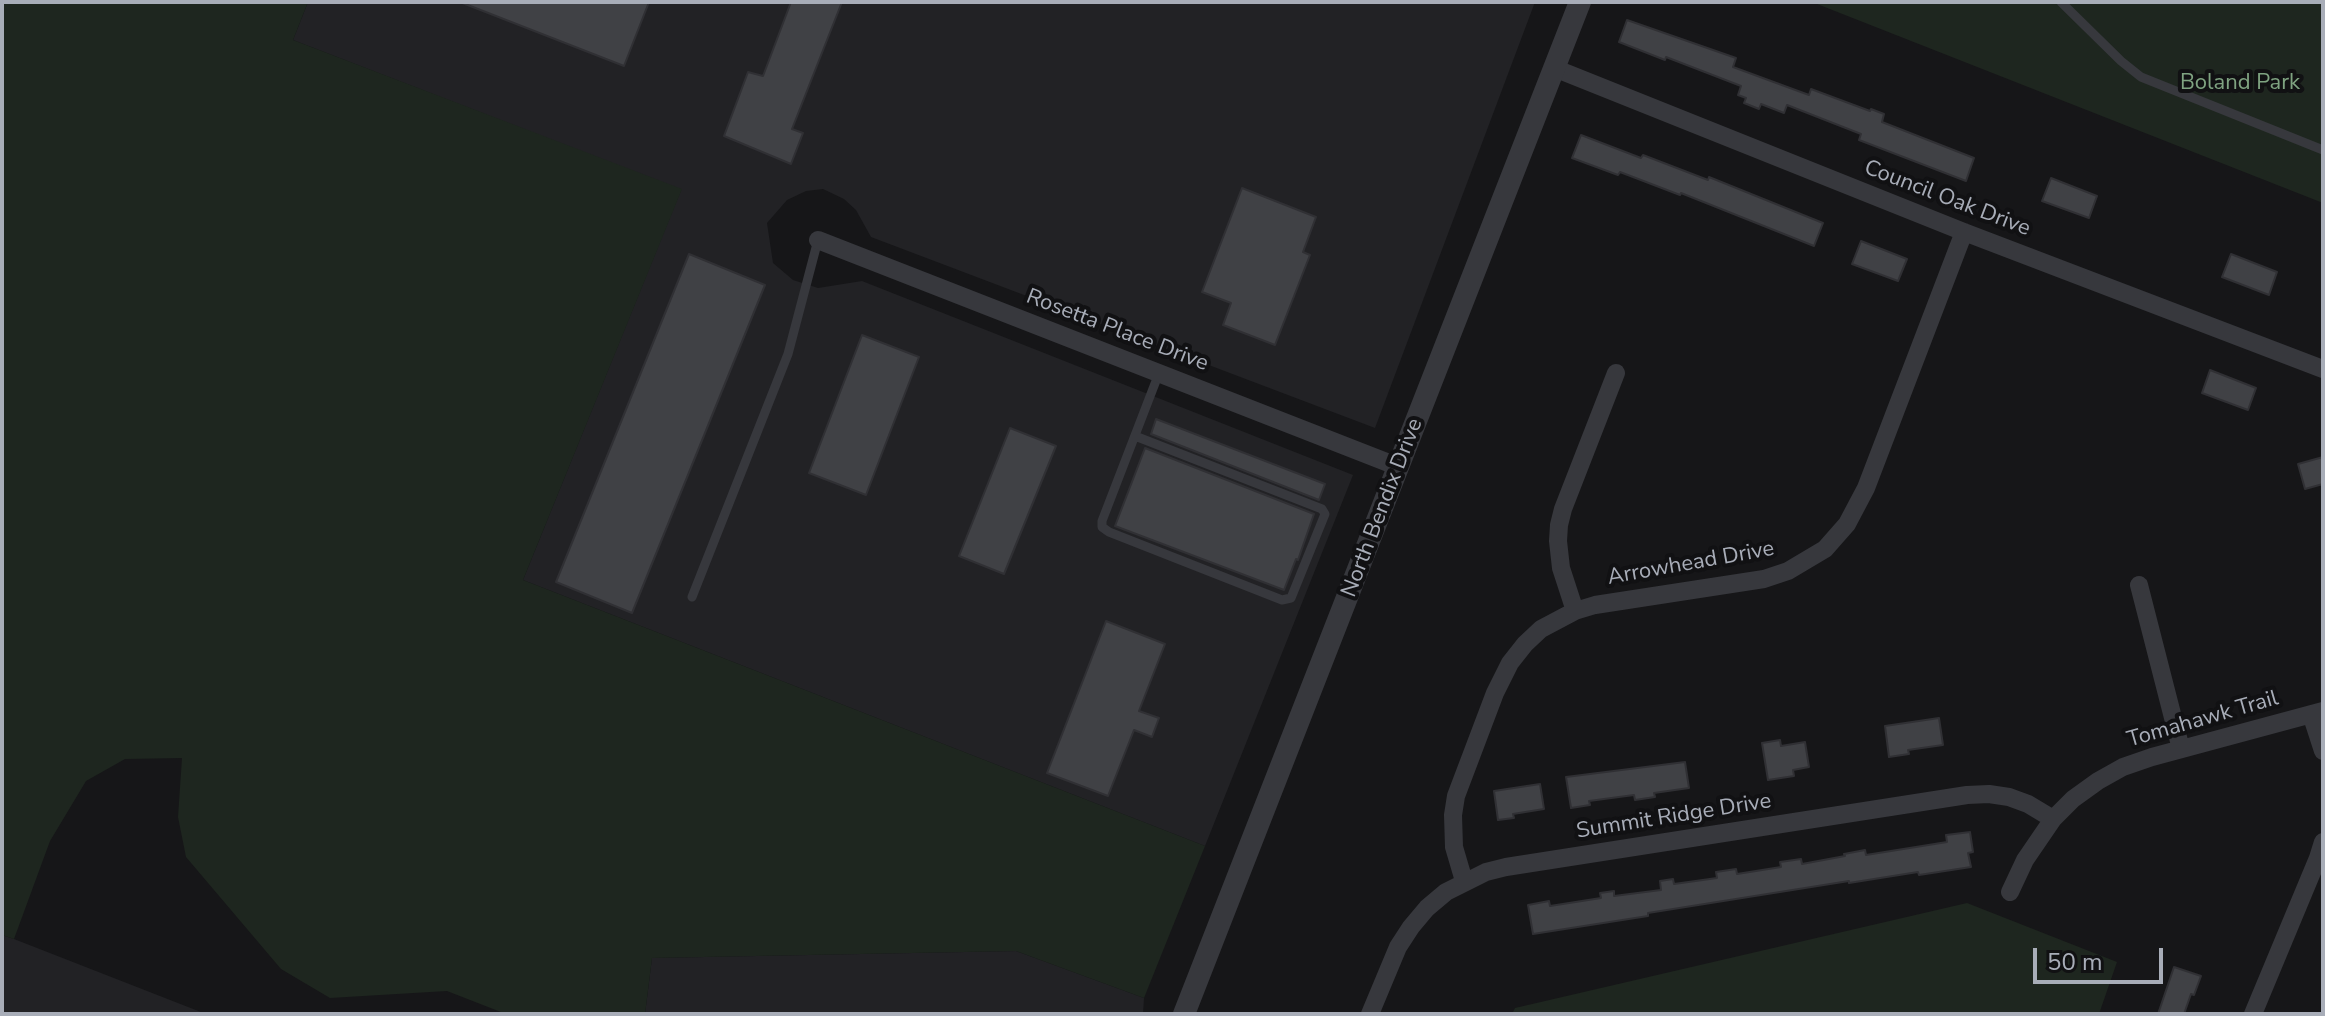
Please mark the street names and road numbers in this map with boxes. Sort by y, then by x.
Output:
street label: Council Oak Drive [1860,155,2034,243]
street label: Rosetta Place Drive [1022,284,1212,378]
street label: North Bendix Drive [1337,415,1429,601]
street label: Arrowhead Drive [1606,536,1776,592]
street label: Tomahawk Trail [2124,686,2282,754]
street label: Summit Ridge Drive [1575,789,1773,845]

